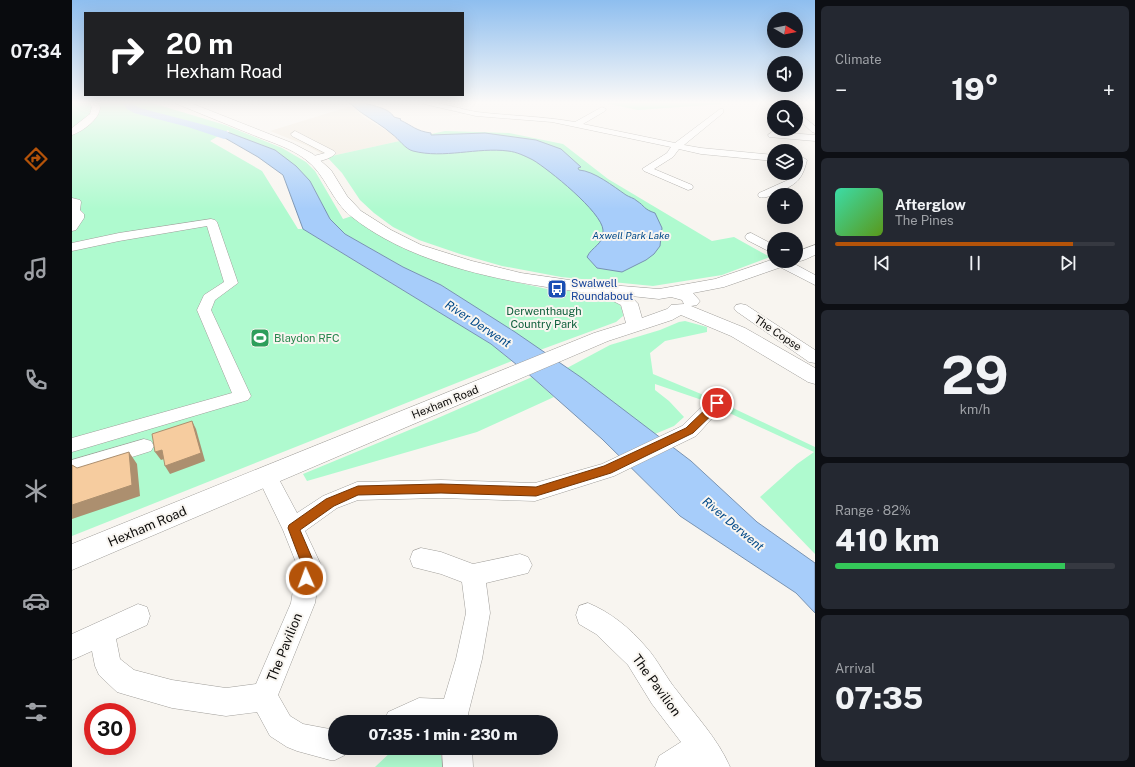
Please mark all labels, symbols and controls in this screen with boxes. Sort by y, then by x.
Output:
north arrow [767,12,803,48]
map controls [767,12,803,268]
text: 20 m [166,27,233,60]
icon: right [100,28,152,80]
text: 07:34 [10,41,62,62]
text: Climate [835,52,882,67]
button: sound [767,56,803,92]
text: Hexham Road [166,61,282,82]
text: 19° [951,71,999,107]
text: − [835,77,847,103]
text: + [1103,77,1115,103]
button: search [767,100,803,136]
button: layers [767,144,803,180]
icon: directions [22,145,50,173]
button: + [767,188,803,224]
text: Afterglow [895,196,966,213]
text: The Pines [895,213,954,228]
water label: Axwell Park Lake [592,229,670,241]
button: − [767,232,803,268]
icon: previous [871,252,893,274]
icon: pause [964,252,986,274]
icon: next [1057,252,1079,274]
icon: music [22,255,50,283]
place label: Swalwell Roundabout [571,277,633,302]
bus stop icon: Swalwell Roundabout [546,278,568,300]
water label: River Derwent [442,297,514,351]
park label: Derwenthaugh Country Park [506,305,582,330]
street label: The Copse [752,313,804,353]
sports icon: Blaydon RFC [249,327,271,349]
place label: Blaydon RFC [274,332,340,344]
text: 29 [941,345,1009,406]
icon: phone [22,366,50,394]
street label: Hexham Road [410,383,480,421]
pin [700,386,734,420]
icon: arrive [706,392,728,414]
text: km/h [960,402,990,417]
icon: climate [22,477,50,505]
water label: River Derwent [699,494,767,554]
street label: Hexham Road [106,503,189,550]
text: Range · 82% [835,503,911,518]
text: 410 km [835,522,939,558]
position arrow [285,557,327,599]
icon: car [22,587,50,615]
street label: The Pavilion [264,611,305,684]
street label: The Pavilion [629,652,684,719]
text: Arrival [835,661,875,676]
text: 07:35 [835,680,923,716]
icon: filters [22,698,50,726]
speed limit sign: 30 [84,703,136,755]
text: 07:35 · 1 min · 230 m [369,726,517,743]

